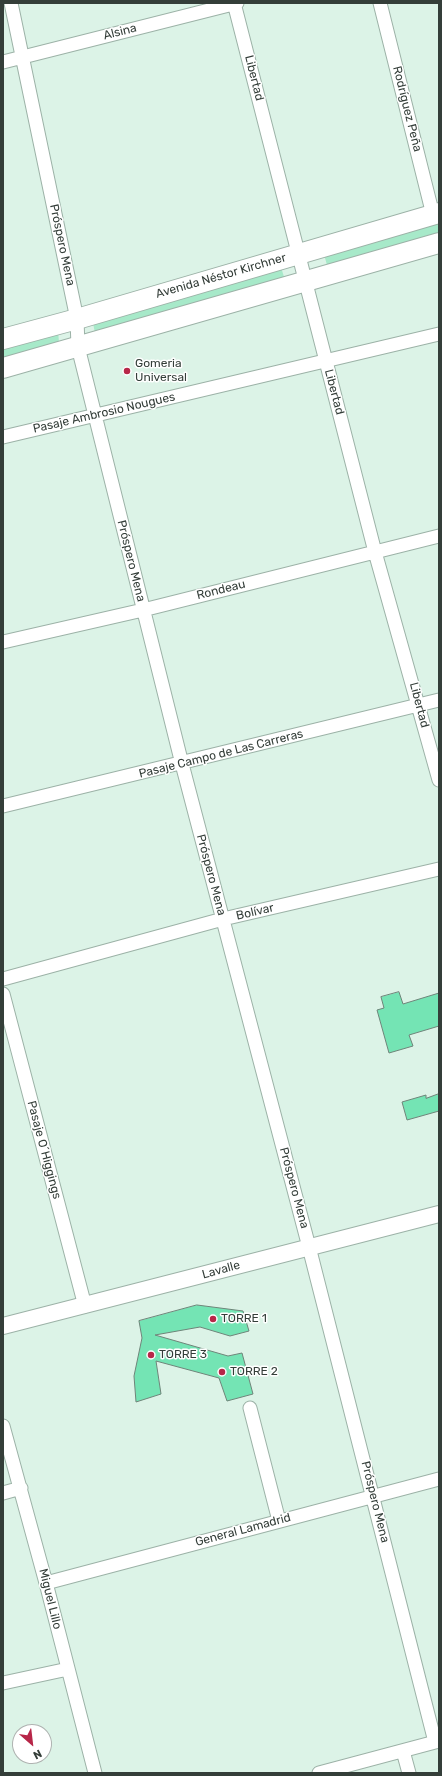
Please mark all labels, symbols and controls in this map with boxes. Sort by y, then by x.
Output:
street label: Alsina [102,21,138,43]
street label: Libertad [241,54,267,102]
street label: Rodríguez Peña [389,65,425,153]
street label: Próspero Mena [46,203,78,287]
street label: Avenida Néstor Kirchner [154,250,288,302]
place label: Gomeria Universal [135,357,187,385]
marker: Gomeria Universal [122,366,132,376]
street label: Libertad [321,368,347,416]
street label: Pasaje Ambrosio Nougues [31,390,177,436]
street label: Próspero Mena [114,519,148,603]
street label: Rondeau [195,577,247,603]
street label: Libertad [406,681,432,729]
street label: Pasaje Campo de Las Carreras [137,727,305,781]
street label: Próspero Mena [193,833,229,917]
street label: Bolívar [235,901,275,923]
street label: Pasaje O´Higgings [24,1099,64,1201]
street label: Próspero Mena [276,1146,312,1230]
street label: Lavalle [200,1258,242,1282]
place label: TORRE 1 [221,1312,267,1326]
marker: TORRE 1 [208,1314,218,1324]
place label: TORRE 3 [159,1348,207,1362]
marker: TORRE 3 [146,1350,156,1360]
place label: TORRE 2 [230,1365,278,1379]
marker: TORRE 2 [217,1367,227,1377]
street label: Próspero Mena [358,1460,392,1544]
street label: General Lamadrid [194,1510,292,1550]
street label: Miguel Lillo [36,1567,64,1631]
north arrow [12,1724,52,1764]
text: N [31,1747,44,1762]

